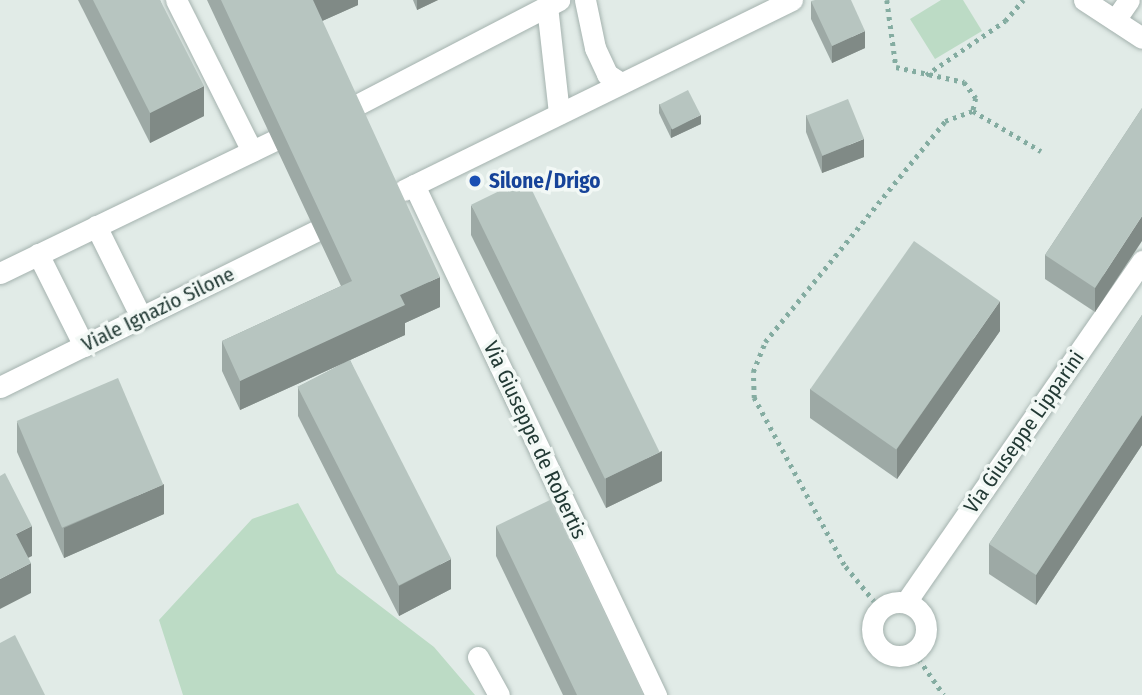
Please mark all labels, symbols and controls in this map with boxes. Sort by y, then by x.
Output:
place label: Silone/Drigo [489,168,600,194]
marker: Silone/Drigo [467,173,483,189]
street label: Viale Ignazio Silone [78,261,238,357]
street label: Via Giuseppe de Robertis [478,337,592,543]
street label: Via Giuseppe Lipparini [958,346,1090,518]

